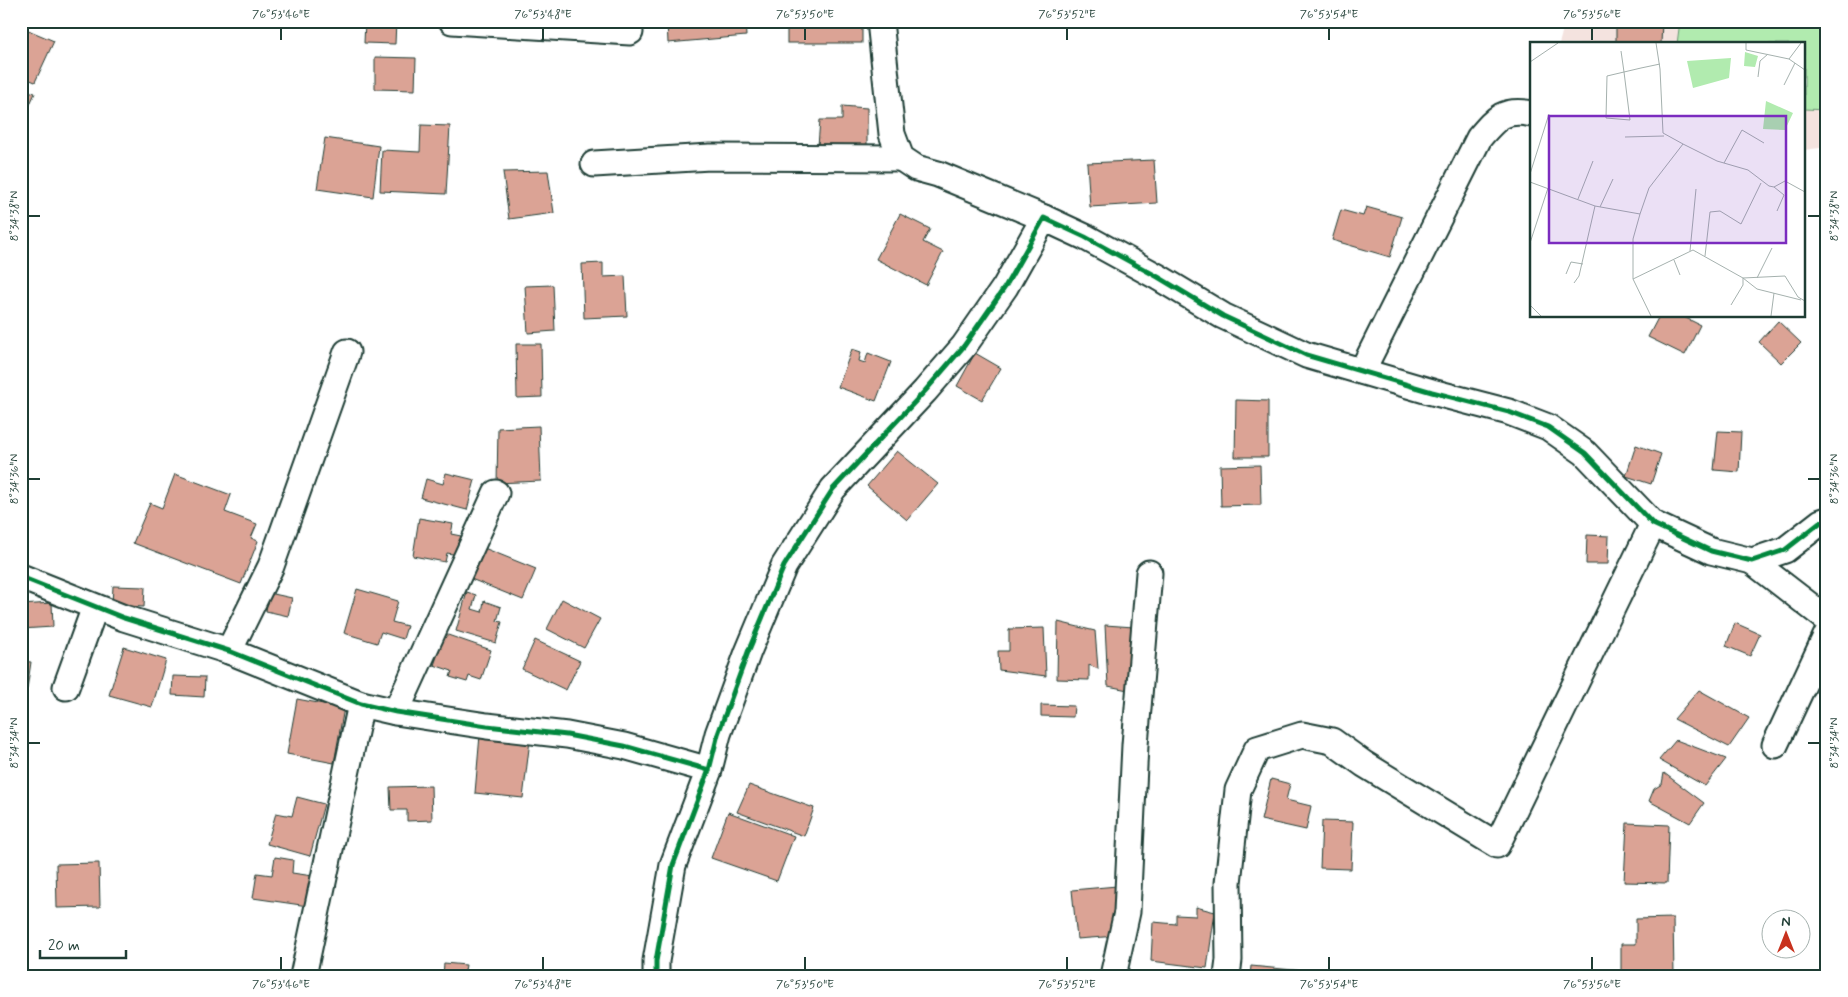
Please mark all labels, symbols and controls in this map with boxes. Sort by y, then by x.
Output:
text: 76°53'46"E [252,7,310,23]
text: 76°53'48"E [514,7,572,23]
text: 76°53'50"E [776,7,834,23]
text: 76°53'52"E [1038,7,1096,23]
text: 76°53'54"E [1300,7,1358,23]
text: 76°53'56"E [1563,7,1621,23]
inset map [1530,42,1806,318]
text: 8°34'38"N [7,191,23,241]
text: 8°34'38"N [1827,191,1843,241]
text: 8°34'36"N [7,454,23,504]
text: 8°34'36"N [1827,454,1843,504]
text: 8°34'34"N [7,717,23,769]
text: 8°34'34"N [1827,717,1843,769]
north arrow [1760,910,1810,960]
text: N [1781,913,1791,931]
scale bar [40,927,126,959]
text: 20 m [48,936,80,956]
text: 76°53'46"E [252,977,310,993]
text: 76°53'48"E [514,977,572,993]
text: 76°53'50"E [776,977,834,993]
text: 76°53'52"E [1038,977,1096,993]
text: 76°53'54"E [1300,977,1358,993]
text: 76°53'56"E [1563,977,1621,993]

